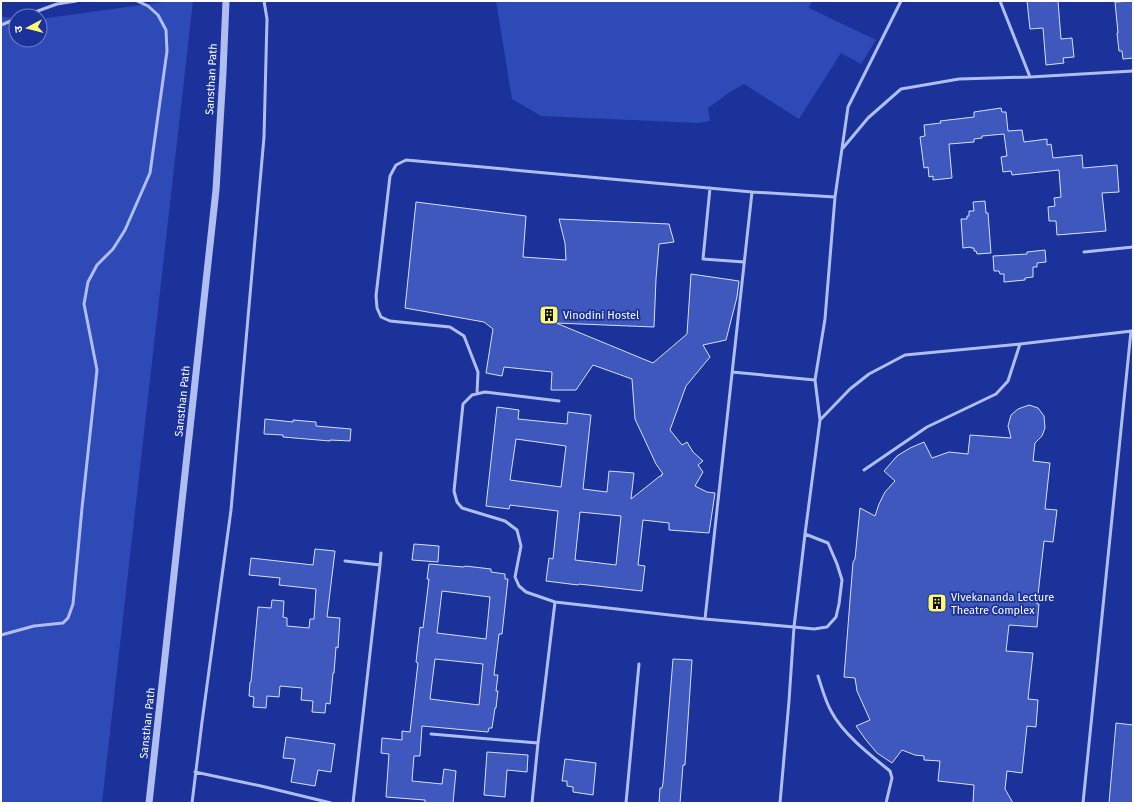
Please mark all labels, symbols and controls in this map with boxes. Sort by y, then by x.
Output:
north arrow [8,8,48,48]
text: उ [12,25,25,33]
street label: Sansthan Path [203,43,220,115]
building icon: Vinodini Hostel [538,304,560,326]
place label: Vinodini Hostel [563,309,639,322]
street label: Sansthan Path [172,365,193,437]
place label: Vivekananda Lecture Theatre Complex [951,591,1054,617]
building icon: Vivekananda Lecture Theatre Complex [926,592,948,614]
street label: Sansthan Path [137,687,158,759]

